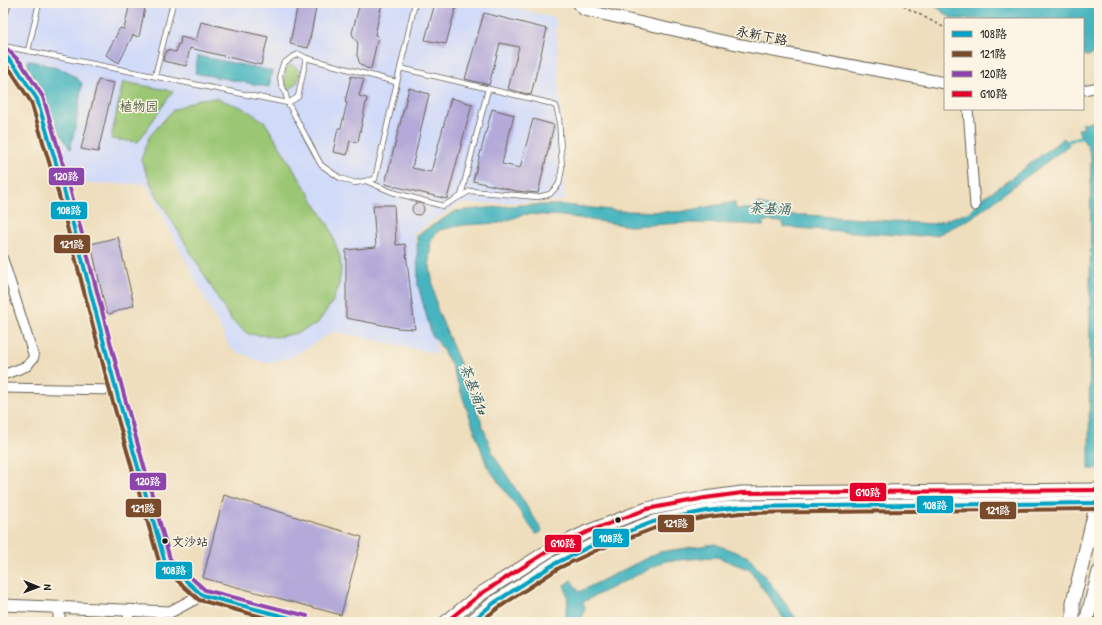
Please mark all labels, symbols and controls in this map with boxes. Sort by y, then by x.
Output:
legend [944,18,1084,110]
street label: 永新下路 [735,21,789,49]
text: 108路 [980,25,1007,42]
text: 121路 [980,45,1006,62]
text: 120路 [980,65,1007,82]
text: G10路 [980,85,1008,102]
park label: 植物园 [119,97,159,115]
line badge: 120路 [48,167,85,186]
text: 120路 [53,169,79,183]
water label: 茶基涌 [749,197,792,218]
line badge: 108路 [50,201,88,220]
text: 108路 [57,203,81,217]
line badge: 121路 [53,234,91,254]
text: 121路 [60,237,84,251]
water label: 茶基涌1# [456,360,493,419]
line badge: 120路 [129,472,167,491]
text: 120路 [135,474,161,488]
line badge: G10路 [849,482,887,502]
text: G10路 [855,485,881,499]
line badge: 108路 [916,495,954,514]
line badge: 121路 [125,498,162,518]
text: 108路 [923,498,947,512]
text: 121路 [131,501,155,515]
line badge: 121路 [979,501,1017,520]
text: 121路 [986,503,1010,517]
line badge: 121路 [657,514,695,533]
unlabelled marker [613,515,623,525]
text: 121路 [664,516,688,530]
line badge: 108路 [592,528,630,548]
text: 108路 [599,531,623,545]
place label: 文沙站 [172,533,208,550]
line badge: G10路 [544,534,582,553]
marker: 文沙站 [160,536,170,546]
text: G10路 [550,536,576,550]
line badge: 108路 [155,561,193,580]
text: 108路 [162,563,186,577]
north arrow [18,567,58,607]
text: N [41,584,55,590]

